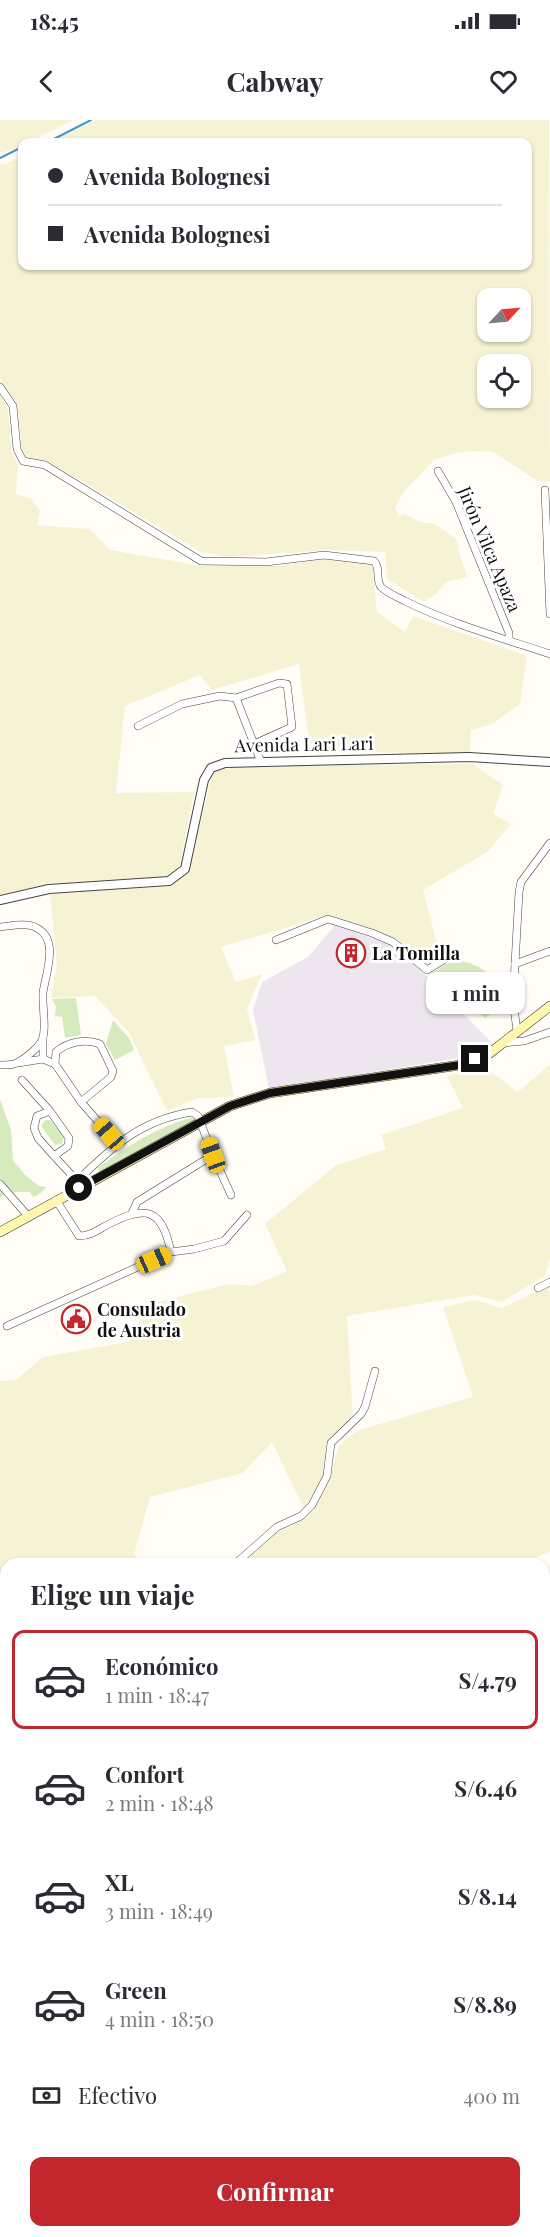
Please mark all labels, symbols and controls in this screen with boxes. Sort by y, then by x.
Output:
text: 18:45 [30,6,79,36]
text: Cabway [226,63,324,99]
icon: back [30,65,63,98]
icon: heart [487,65,520,98]
text: Avenida Bolognesi [84,161,270,191]
text: Avenida Bolognesi [84,219,270,249]
north arrow [477,288,531,342]
map controls [477,288,531,408]
button: locate [477,354,531,408]
street label: Jirón Vilca Apaza [452,482,527,615]
street label: Avenida Lari Lari [233,731,374,757]
building icon: La Tomilla [335,937,367,969]
place label: La Tomilla [372,941,461,965]
callout: 1 min [426,972,524,1014]
text: 1 min [451,979,500,1006]
route end [461,1045,488,1072]
car [90,1115,128,1153]
car [198,1135,228,1175]
route start [65,1174,92,1201]
car [134,1244,174,1276]
place label: Consulado de Austria [97,1297,186,1342]
public building icon: Consulado de Austria [60,1303,92,1335]
text: Elige un viaje [30,1576,195,1612]
text: Económico [105,1651,218,1681]
icon: car [33,1653,87,1707]
text: S/4.79 [458,1665,517,1695]
text: 1 min · 18:47 [105,1681,209,1708]
text: Confort [105,1759,184,1789]
icon: car [33,1761,87,1815]
text: S/6.46 [454,1773,517,1803]
text: 2 min · 18:48 [105,1789,214,1816]
text: XL [105,1867,134,1897]
icon: car [33,1869,87,1923]
text: S/8.14 [458,1881,517,1911]
text: 3 min · 18:49 [105,1897,213,1924]
text: Green [105,1975,167,2005]
icon: car [33,1977,87,2031]
text: S/8.89 [453,1989,517,2019]
text: 4 min · 18:50 [105,2005,214,2032]
icon: cash [30,2079,63,2112]
text: Efectivo [78,2080,157,2110]
text: 400 m [463,2082,520,2109]
button: Confirmar [30,2157,520,2226]

